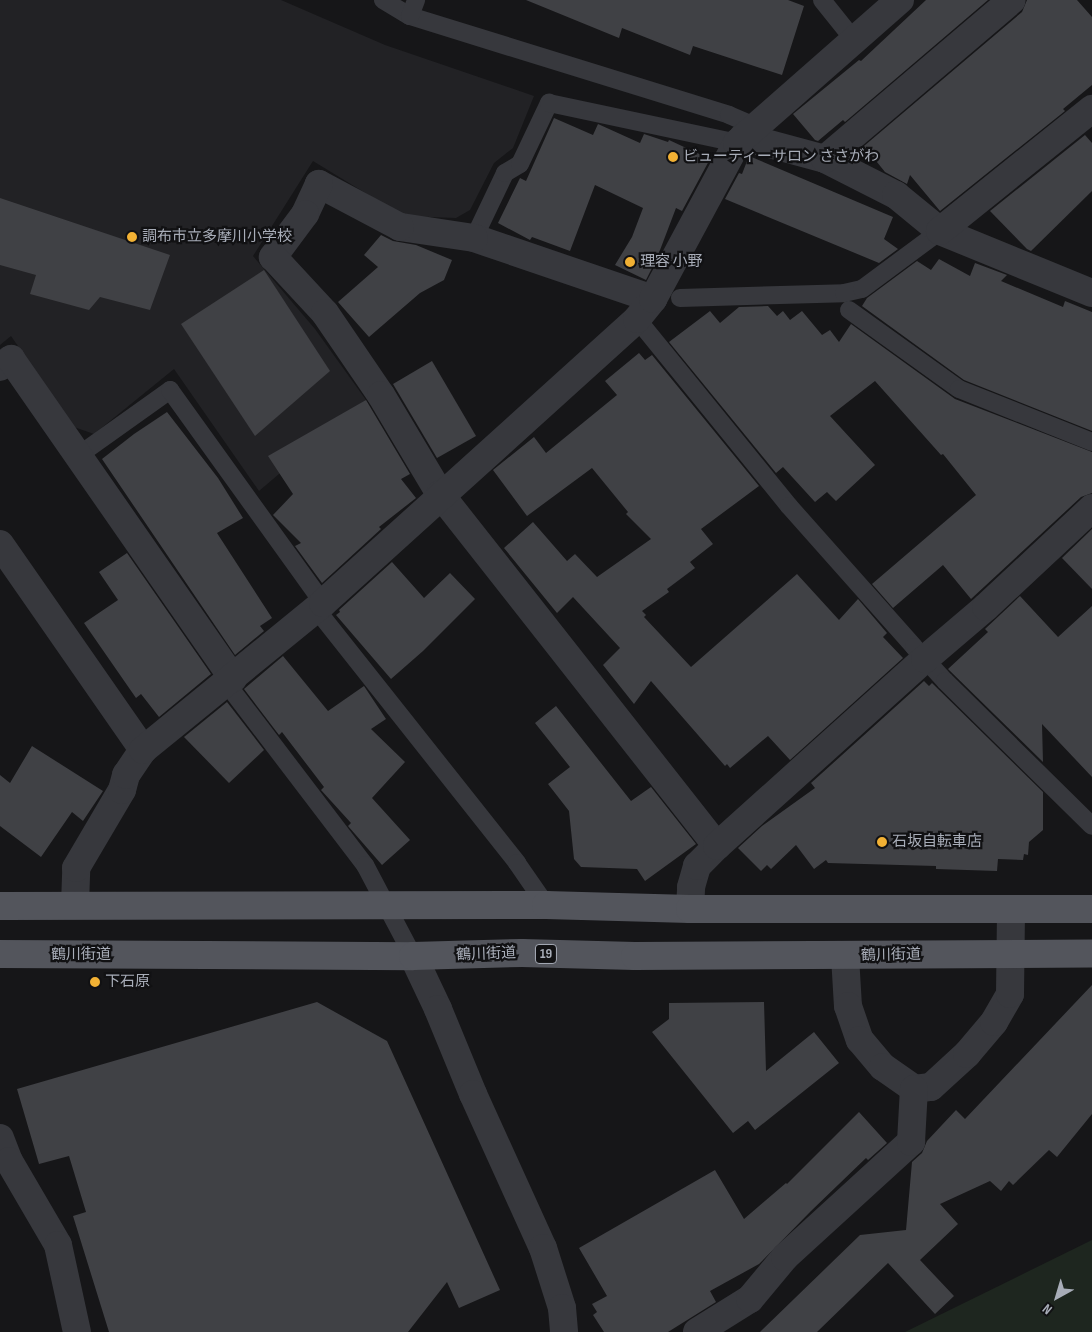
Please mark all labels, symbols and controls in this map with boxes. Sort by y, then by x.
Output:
place label: ビューティーサロン ささがわ [683,148,880,166]
marker: ビューティーサロン ささがわ [667,151,679,163]
place label: 調布市立多摩川小学校 [142,228,292,246]
marker: 調布市立多摩川小学校 [126,231,138,243]
place label: 理容 小野 [640,253,702,271]
marker: 理容 小野 [624,256,636,268]
place label: 石坂自転車店 [892,833,982,851]
marker: 石坂自転車店 [876,836,888,848]
road number: 19 [535,942,557,966]
street label: 鶴川街道 [456,944,516,964]
street label: 鶴川街道 [861,945,921,965]
street label: 鶴川街道 [51,946,111,964]
place label: 下石原 [105,973,150,991]
marker: 下石原 [89,976,101,988]
north arrow [1032,1272,1082,1322]
text: N [1039,1300,1056,1318]

